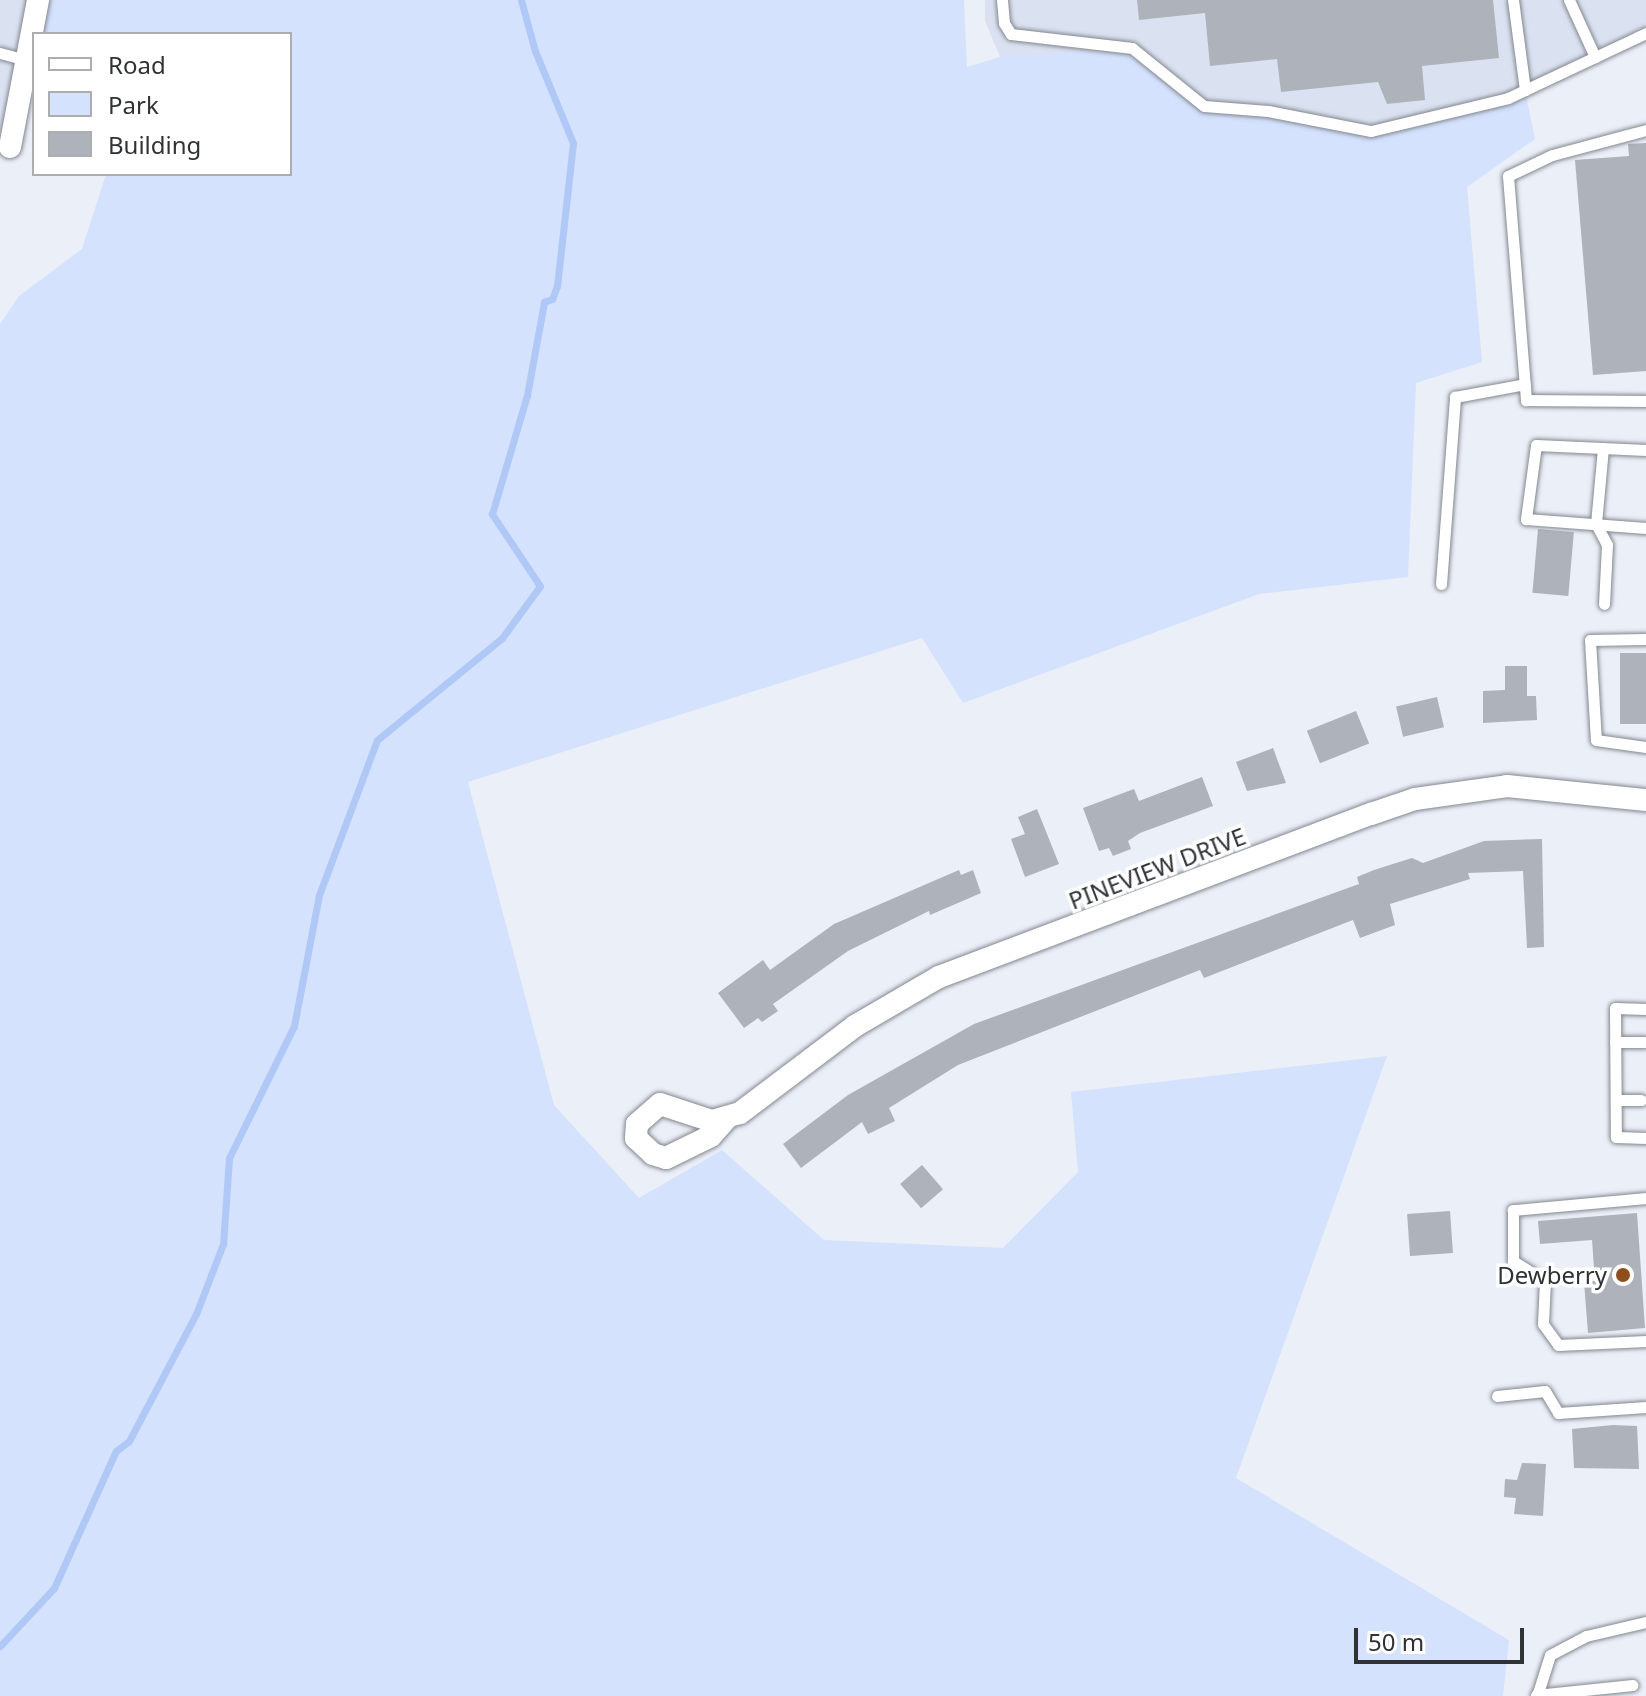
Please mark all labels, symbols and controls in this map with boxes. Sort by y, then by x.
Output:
legend [32,32,292,176]
text: Road [108,48,166,81]
text: Park [108,88,159,121]
text: Building [108,128,201,161]
street label: PINEVIEW DRIVE [1065,821,1249,915]
place label: Dewberry [1497,1261,1607,1289]
marker: Dewberry [1614,1266,1632,1284]
scale bar [1358,1612,1528,1662]
text: 50 m [1368,1625,1424,1658]

